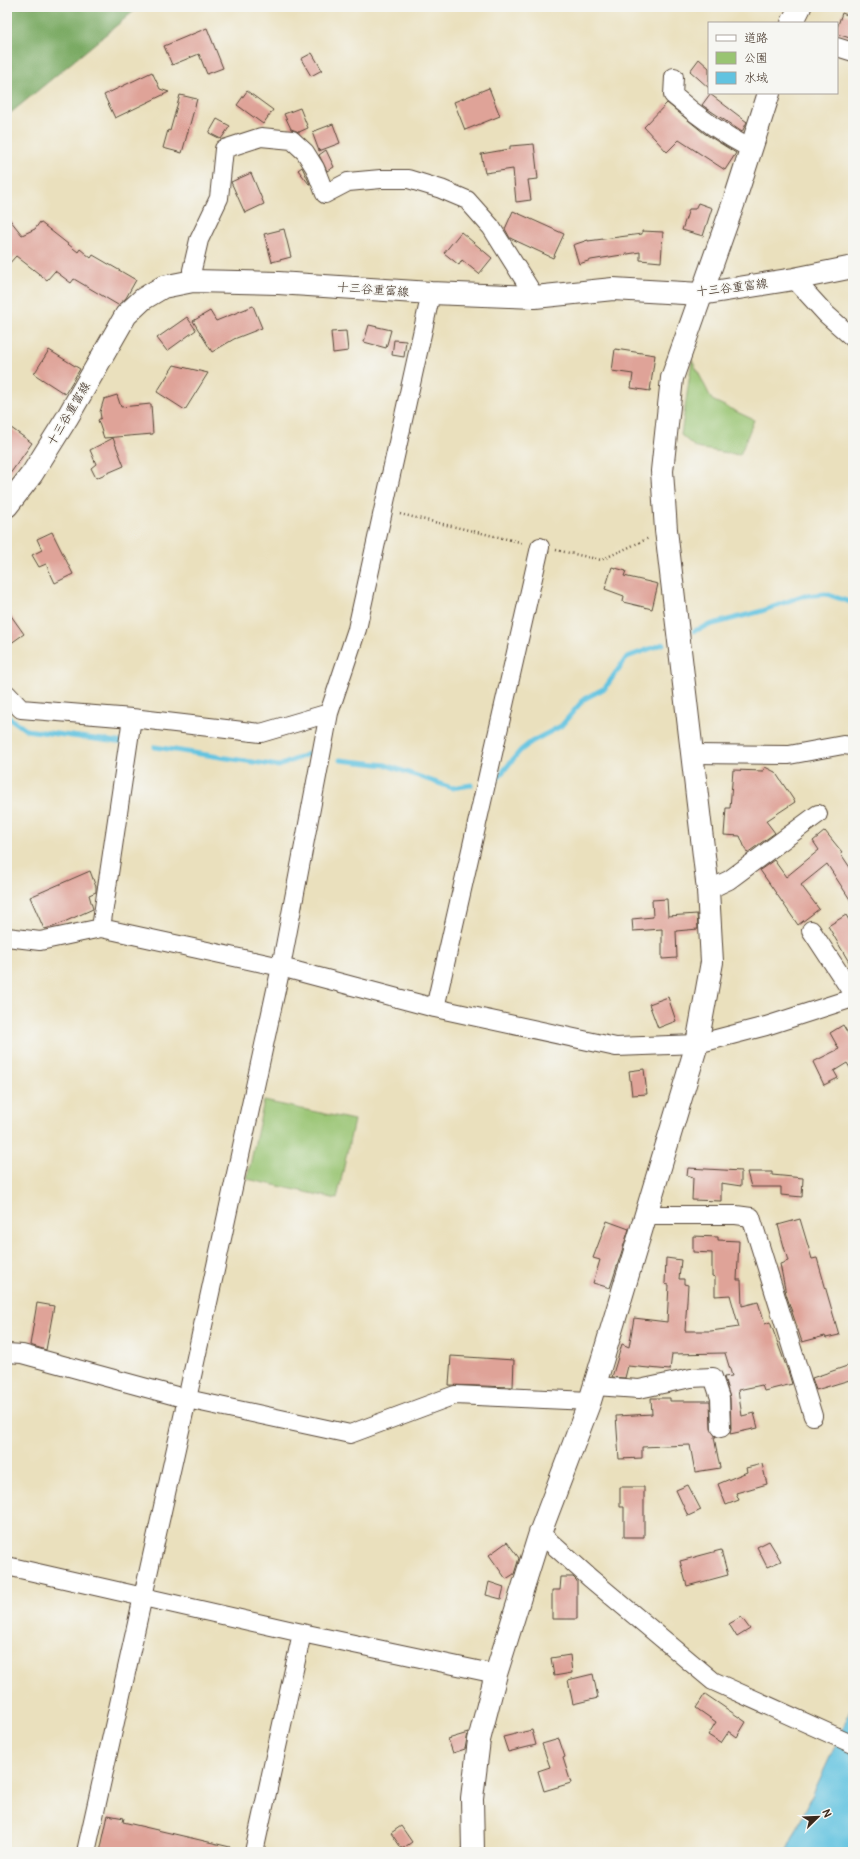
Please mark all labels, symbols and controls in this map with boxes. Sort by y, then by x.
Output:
legend [708,22,838,94]
text: 道路 [744,31,768,46]
text: 公園 [744,51,768,66]
text: 水域 [744,71,768,86]
street label: 十三谷重富線 [695,276,769,300]
street label: 十三谷重富線 [337,280,409,300]
street label: 十三谷重富線 [44,379,94,449]
north arrow [798,1797,838,1837]
text: N [819,1807,834,1820]

